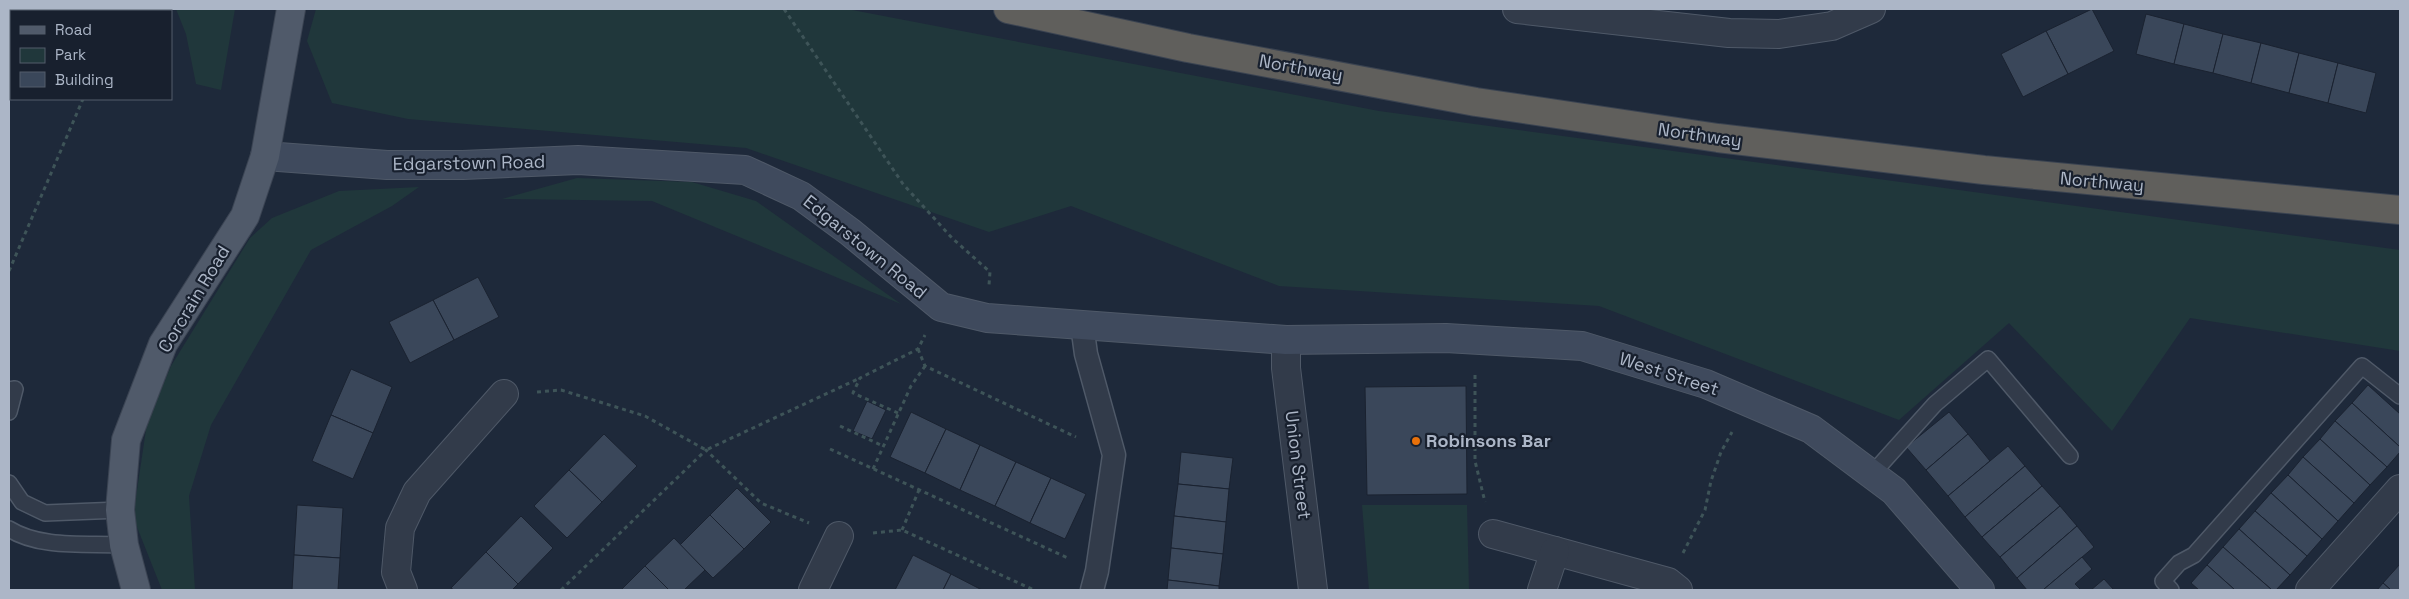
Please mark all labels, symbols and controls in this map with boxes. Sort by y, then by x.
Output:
legend [10,10,172,100]
text: Road [55,20,92,39]
text: Park [55,45,86,64]
street label: Northway [1257,49,1345,86]
text: Building [55,70,114,89]
street label: Northway [1657,117,1744,152]
street label: Edgarstown Road [392,150,546,175]
street label: Northway [2059,166,2145,197]
street label: Edgarstown Road [799,190,932,304]
street label: Corcrain Road [153,241,235,357]
street label: West Street [1616,347,1722,400]
street label: Union Street [1280,409,1317,521]
place label: Robinsons Bar [1426,429,1551,452]
marker: Robinsons Bar [1410,435,1422,447]

